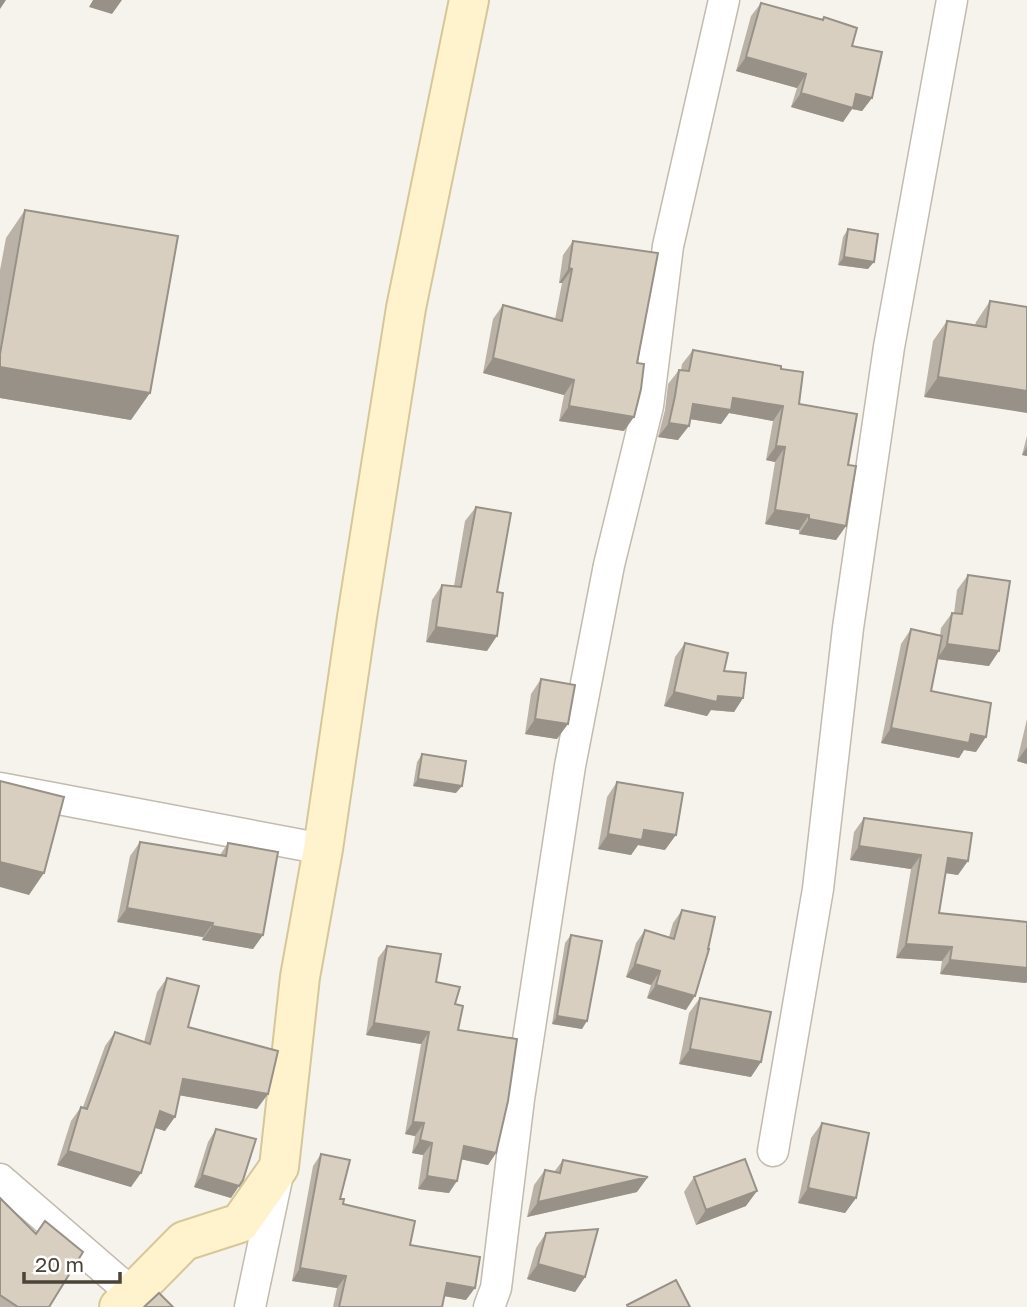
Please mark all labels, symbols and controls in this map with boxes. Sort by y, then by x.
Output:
scale bar [24,1240,121,1284]
text: 20 m [35,1251,84,1277]

